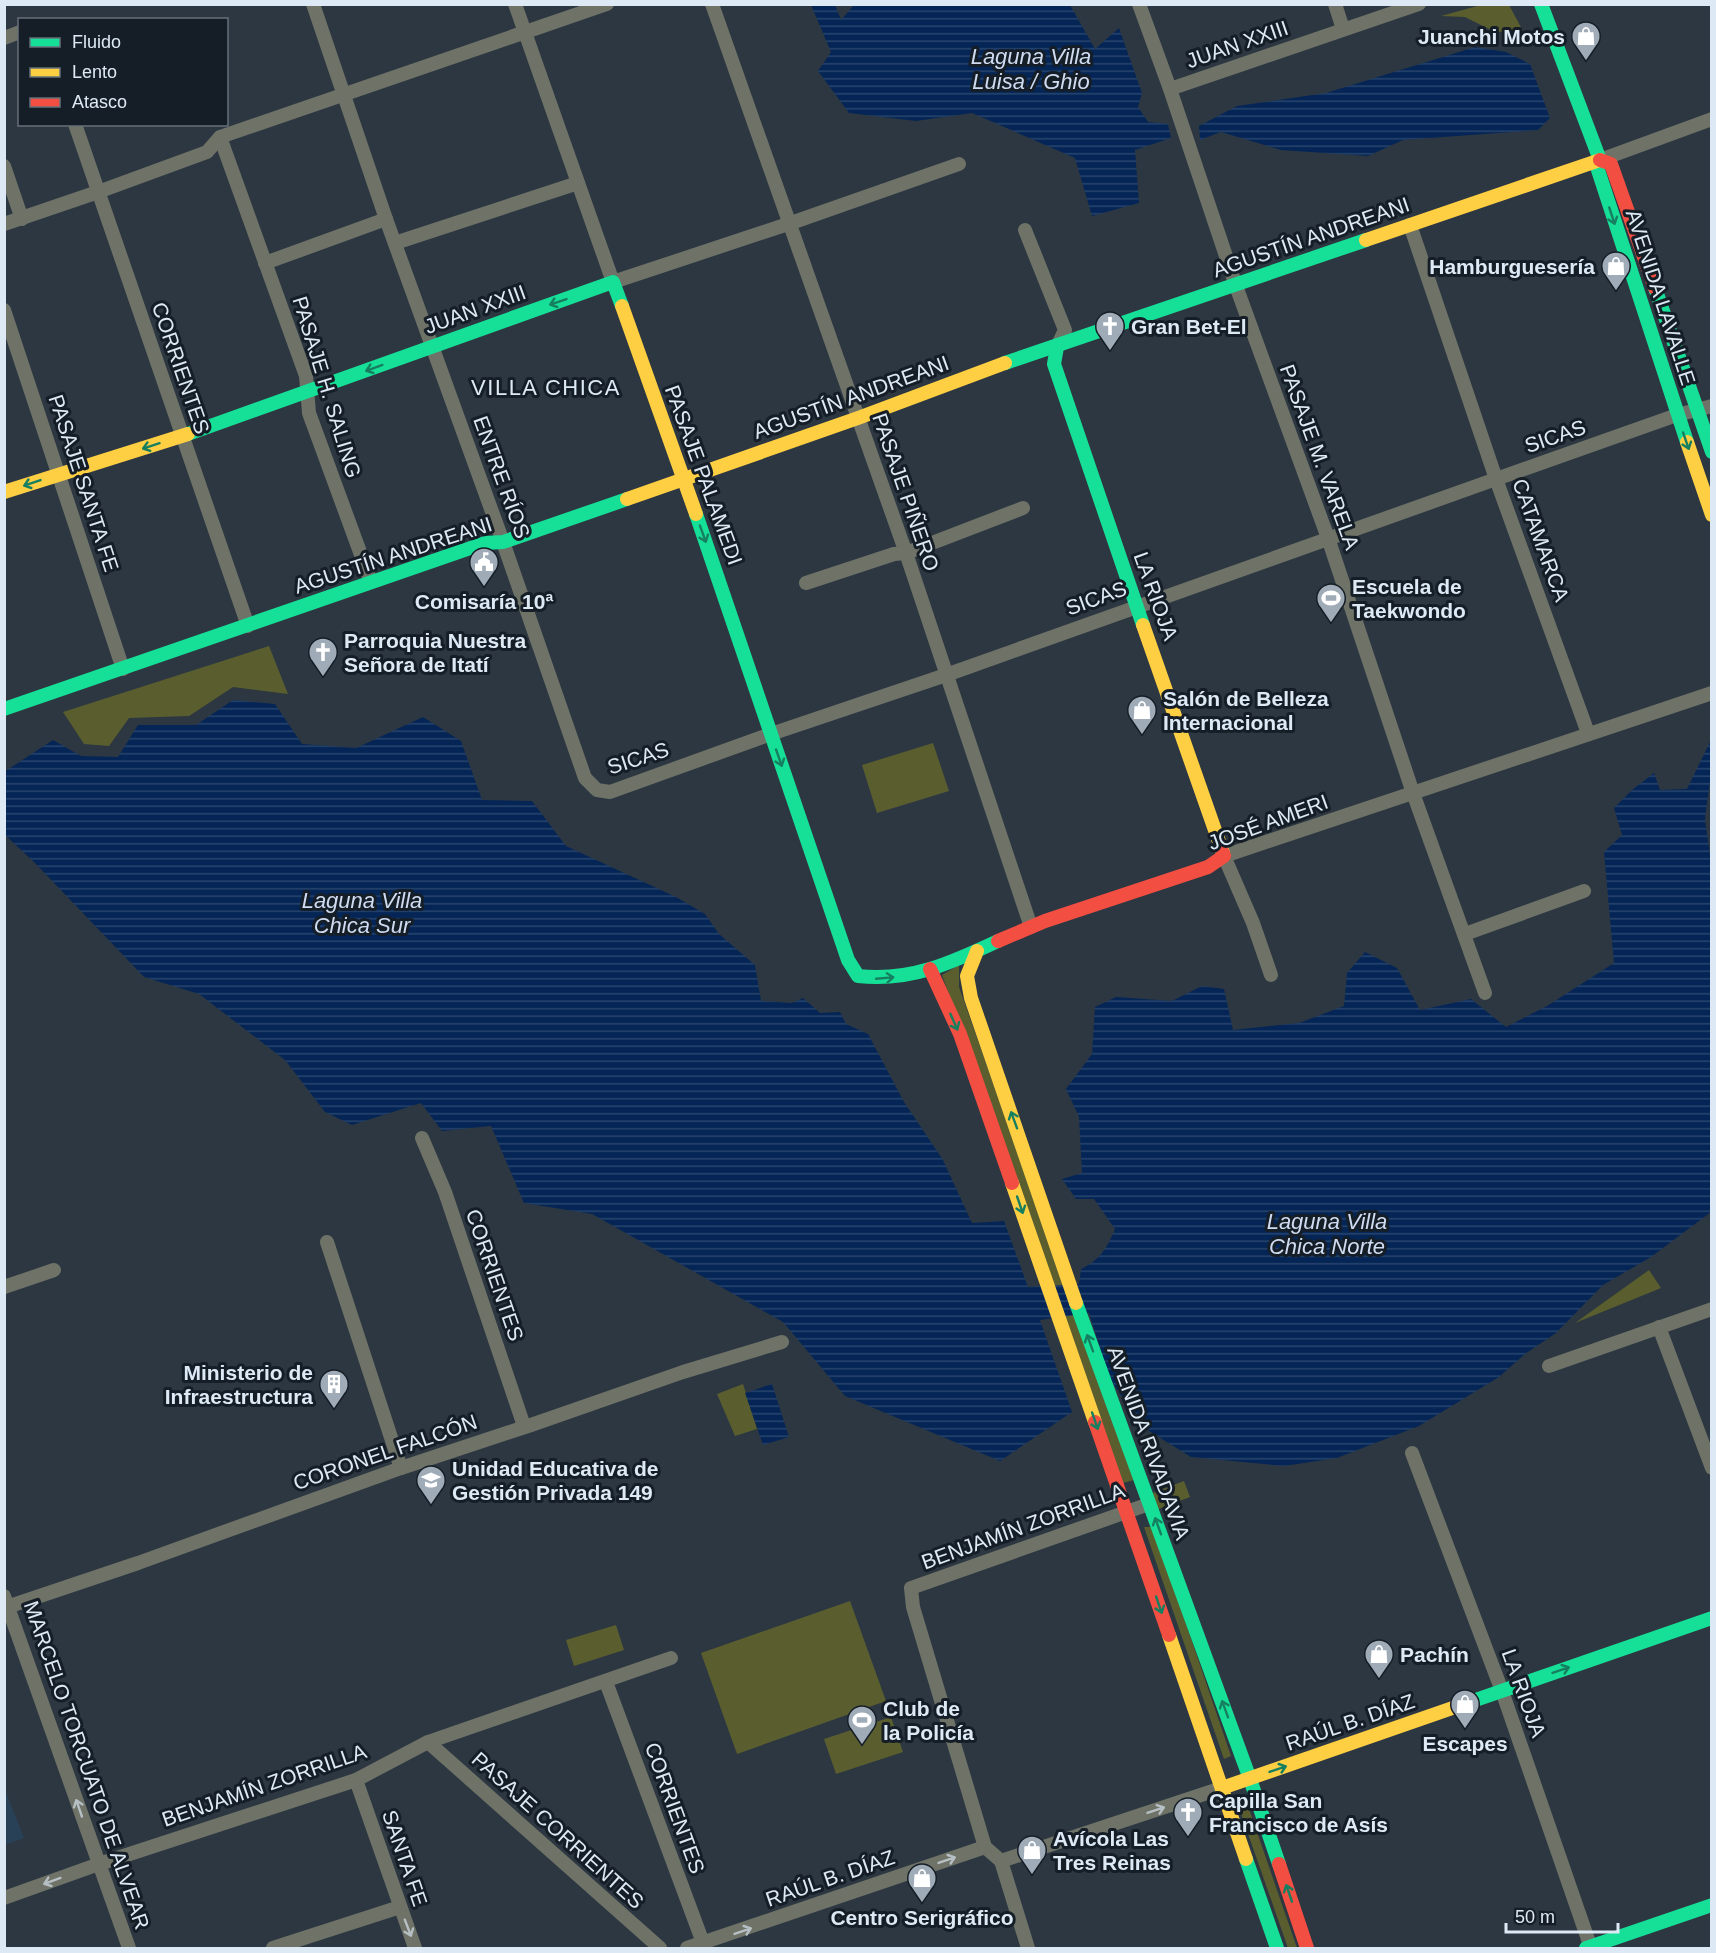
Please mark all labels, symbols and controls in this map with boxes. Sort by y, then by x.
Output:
street label: JUAN XXIII [1183,16,1291,72]
legend [18,18,228,126]
shop icon: Juanchi Motos [1570,20,1602,62]
place label: Juanchi Motos [1418,25,1565,48]
text: Fluido [72,32,121,52]
water label: Laguna Villa Luisa / Ghio [971,44,1091,94]
text: Lento [72,62,117,82]
text: Atasco [72,92,127,112]
street label: AGUSTÍN ANDREANI [1210,193,1412,281]
one-way arrow [1608,206,1619,225]
street label: AVENIDA LAVALLE [1622,206,1700,388]
shop icon: Hamburguesería [1600,250,1632,292]
place label: Hamburguesería [1429,255,1595,278]
street label: JUAN XXIII [421,280,529,338]
street label: PASAJE H. SALING [288,293,366,481]
one-way arrow [549,297,568,308]
street label: CORRIENTES [148,299,214,437]
church icon: Gran Bet-El [1094,310,1126,352]
place label: Gran Bet-El [1131,315,1247,338]
street label: AGUSTÍN ANDREANI [750,351,952,443]
street label: PASAJE M. VARELA [1276,361,1364,553]
one-way arrow [365,363,384,374]
district label: VILLA CHICA [471,375,621,400]
street label: PASAJE PALAMEDI [661,382,747,568]
street label: PASAJE SANTA FE [45,392,123,574]
street label: PASAJE PIÑERO [868,410,944,574]
street label: ENTRE RÍOS [469,413,535,541]
street label: SICAS [1521,415,1589,457]
one-way arrow [1681,431,1692,450]
one-way arrow [142,441,161,452]
street label: CATAMARCA [1508,476,1574,604]
one-way arrow [23,478,42,489]
street label: AGUSTÍN ANDREANI [291,512,495,598]
one-way arrow [698,524,709,543]
public building icon: Comisaría 10ª [468,546,500,588]
street label: LA RIOJA [1129,549,1183,643]
place label: Escuela de Taekwondo [1352,575,1466,622]
street label: SICAS [1062,576,1130,620]
sports icon: Escuela de Taekwondo [1315,582,1347,624]
place label: Comisaría 10ª [415,590,553,613]
place label: Parroquia Nuestra Señora de Itatí [344,629,526,676]
church icon: Parroquia Nuestra Señora de Itatí [307,636,339,678]
place label: Salón de Belleza Internacional [1163,687,1329,734]
shop icon: Salón de Belleza Internacional [1126,694,1158,736]
street label: SICAS [604,737,672,779]
one-way arrow [775,748,786,767]
street label: JOSÉ AMERI [1205,790,1331,854]
water label: Laguna Villa Chica Sur [302,888,422,938]
one-way arrow [875,972,895,983]
one-way arrow [949,1012,961,1030]
one-way arrow [1007,1111,1018,1129]
one-way arrow [1016,1195,1027,1214]
street label: CORRIENTES [462,1206,528,1344]
water label: Laguna Villa Chica Norte [1267,1209,1387,1259]
one-way arrow [1084,1334,1095,1353]
street label: AVENIDA RIVADAVIA [1103,1343,1195,1543]
place label: Ministerio de Infraestructura [165,1361,313,1408]
building icon: Ministerio de Infraestructura [318,1368,350,1410]
street label: CORONEL FALCÓN [290,1410,480,1494]
one-way arrow [1090,1411,1101,1430]
place label: Unidad Educativa de Gestión Privada 149 [452,1457,659,1504]
school or university icon: Unidad Educativa de Gestión Privada 149 [415,1464,447,1506]
street label: BENJAMÍN ZORRILLA [918,1478,1128,1574]
one-way arrow [1151,1517,1162,1536]
one-way arrow [1154,1595,1165,1614]
street label: MARCELO TORCUATO DE ALVEAR [20,1598,154,1932]
shop icon: Pachín [1363,1638,1395,1680]
place label: Pachín [1400,1643,1469,1666]
street label: LA RIOJA [1497,1646,1551,1740]
one-way arrow [1551,1664,1570,1675]
shop icon: Escapes [1449,1688,1481,1730]
street label: RAÚL B. DÍAZ [1283,1689,1418,1755]
place label: Club de la Policía [883,1697,974,1744]
one-way arrow [1218,1700,1229,1719]
sports icon: Club de la Policía [846,1704,878,1746]
place label: Escapes [1422,1732,1508,1755]
street label: BENJAMÍN ZORRILLA [159,1739,369,1831]
street label: CORRIENTES [641,1739,709,1877]
street label: PASAJE CORRIENTES [468,1747,648,1913]
one-way arrow [1268,1763,1287,1774]
place label: Capilla San Francisco de Asís [1209,1789,1388,1836]
church icon: Capilla San Francisco de Asís [1172,1796,1204,1838]
one-way arrow [73,1800,84,1818]
one-way arrow [1146,1803,1165,1814]
street label: SANTA FE [378,1807,432,1909]
place label: Avícola Las Tres Reinas [1053,1827,1171,1874]
shop icon: Avícola Las Tres Reinas [1016,1834,1048,1876]
street label: RAÚL B. DÍAZ [763,1845,898,1911]
one-way arrow [937,1853,956,1864]
shop icon: Centro Serigráfico [906,1862,938,1904]
one-way arrow [43,1876,61,1887]
one-way arrow [1282,1884,1293,1903]
scale bar [1506,1896,1618,1934]
place label: Centro Serigráfico [830,1906,1014,1929]
text: 50 m [1515,1907,1555,1927]
one-way arrow [403,1918,414,1937]
one-way arrow [733,1924,752,1935]

